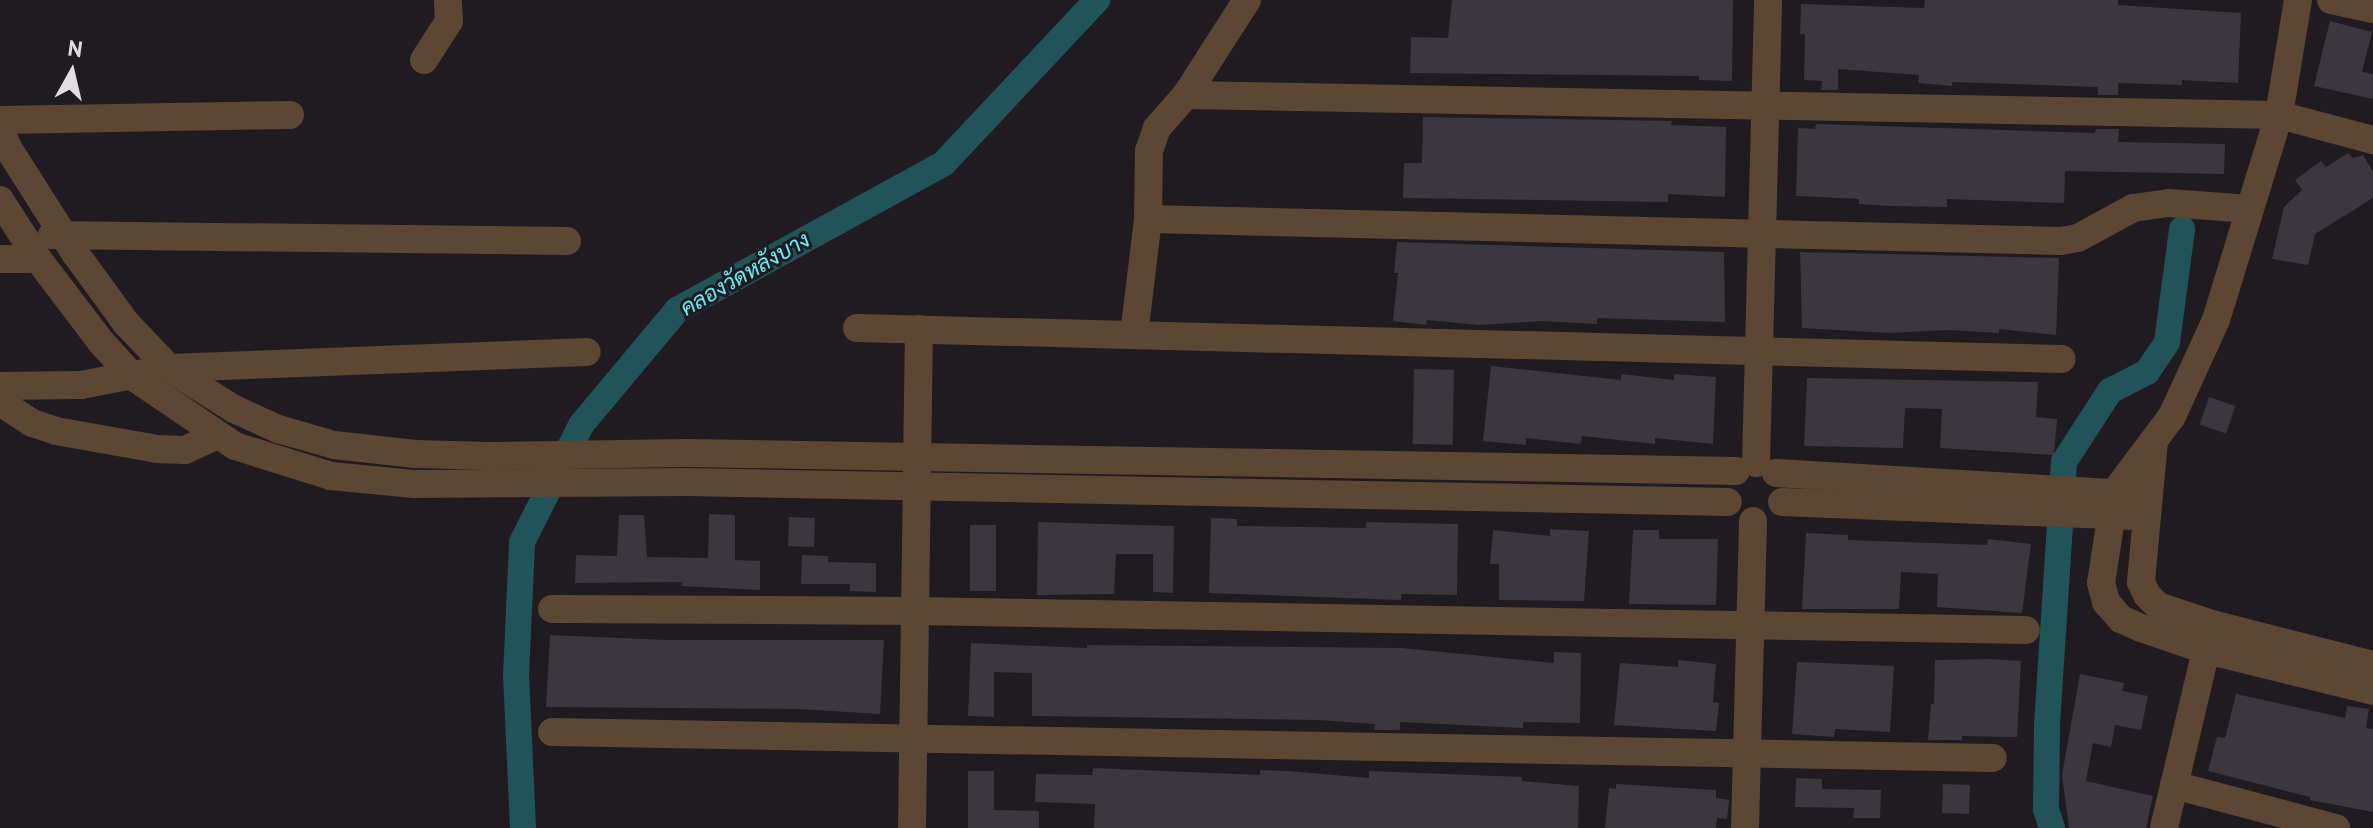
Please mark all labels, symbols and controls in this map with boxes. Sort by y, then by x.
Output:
north arrow [32,32,112,112]
text: N [66,33,84,63]
water label: คลองวัดหลังบาง [676,226,814,322]

